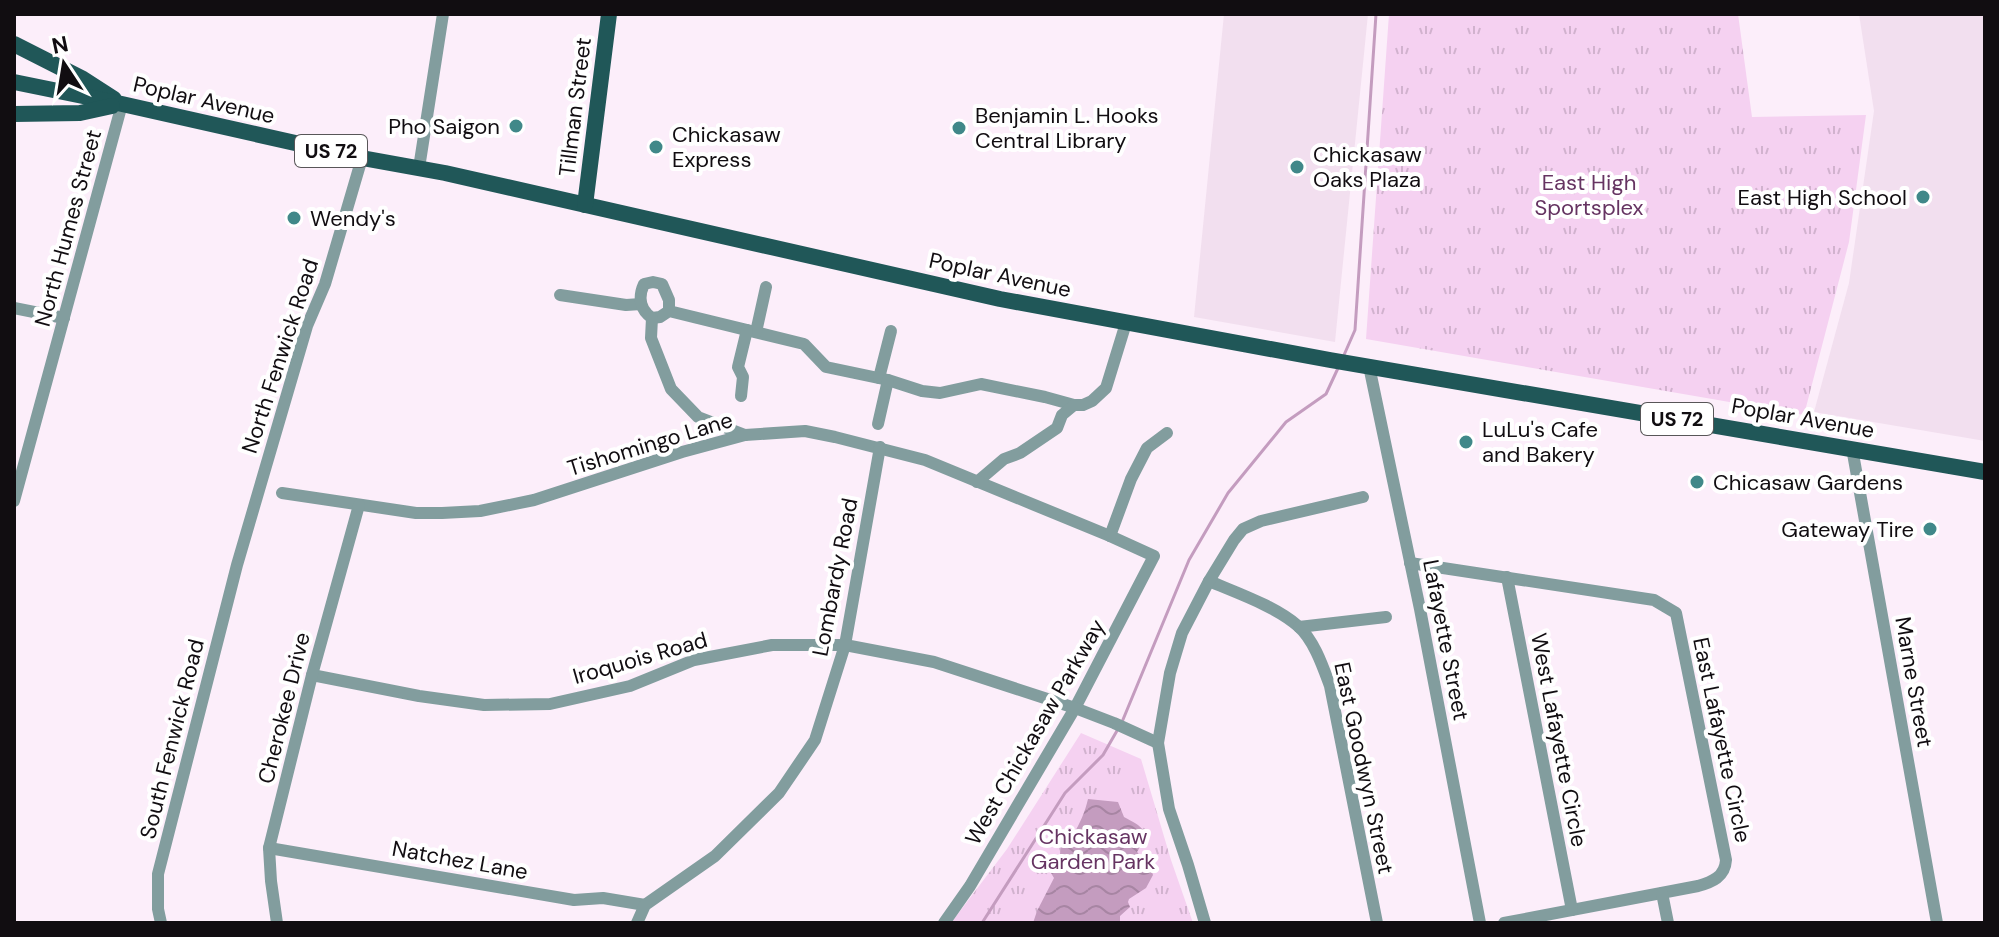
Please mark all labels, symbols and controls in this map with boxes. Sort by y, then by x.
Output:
north arrow [24,24,104,104]
text: N [49,29,71,61]
street label: Tillman Street [552,36,598,178]
street label: Poplar Avenue [130,70,278,130]
place label: Benjamin L. Hooks Central Library [975,101,1158,155]
place label: Pho Saigon [388,112,500,141]
marker: Pho Saigon [507,117,525,135]
marker: Benjamin L. Hooks Central Library [950,119,968,137]
place label: Chickasaw Express [672,120,781,174]
street label: North Humes Street [28,126,108,330]
road number: US 72 [295,135,367,167]
marker: Chickasaw Express [647,138,665,156]
place label: Chickasaw Oaks Plaza [1313,140,1422,194]
marker: Chickasaw Oaks Plaza [1288,158,1306,176]
park label: East High Sportsplex [1535,168,1644,222]
place label: East High School [1738,183,1907,212]
marker: East High School [1914,188,1932,206]
place label: Wendy's [310,204,396,233]
marker: Wendy's [285,209,303,227]
street label: Poplar Avenue [926,246,1074,304]
street label: North Fenwick Road [235,255,325,457]
street label: Poplar Avenue [1729,391,1877,445]
road number: US 72 [1641,403,1713,435]
street label: Tishomingo Lane [564,405,736,483]
place label: LuLu's Cafe and Bakery [1482,415,1598,469]
marker: LuLu's Cafe and Bakery [1457,433,1475,451]
place label: Chicasaw Gardens [1713,468,1903,497]
marker: Chicasaw Gardens [1688,473,1706,491]
street label: Lombardy Road [805,496,865,658]
place label: Gateway Tire [1781,515,1914,544]
marker: Gateway Tire [1921,520,1939,538]
street label: Lafayette Street [1416,557,1476,723]
street label: West Chickasaw Parkway [958,614,1112,850]
street label: Marne Street [1888,615,1940,749]
street label: Iroquois Road [569,625,711,691]
street label: Cherokee Drive [251,629,317,787]
street label: West Lafayette Circle [1524,631,1594,849]
street label: East Lafayette Circle [1686,635,1758,845]
street label: South Fenwick Road [133,636,211,842]
street label: East Goodwyn Street [1327,659,1401,877]
park label: Chickasaw Garden Park [1031,822,1155,876]
street label: Natchez Lane [390,834,530,886]

